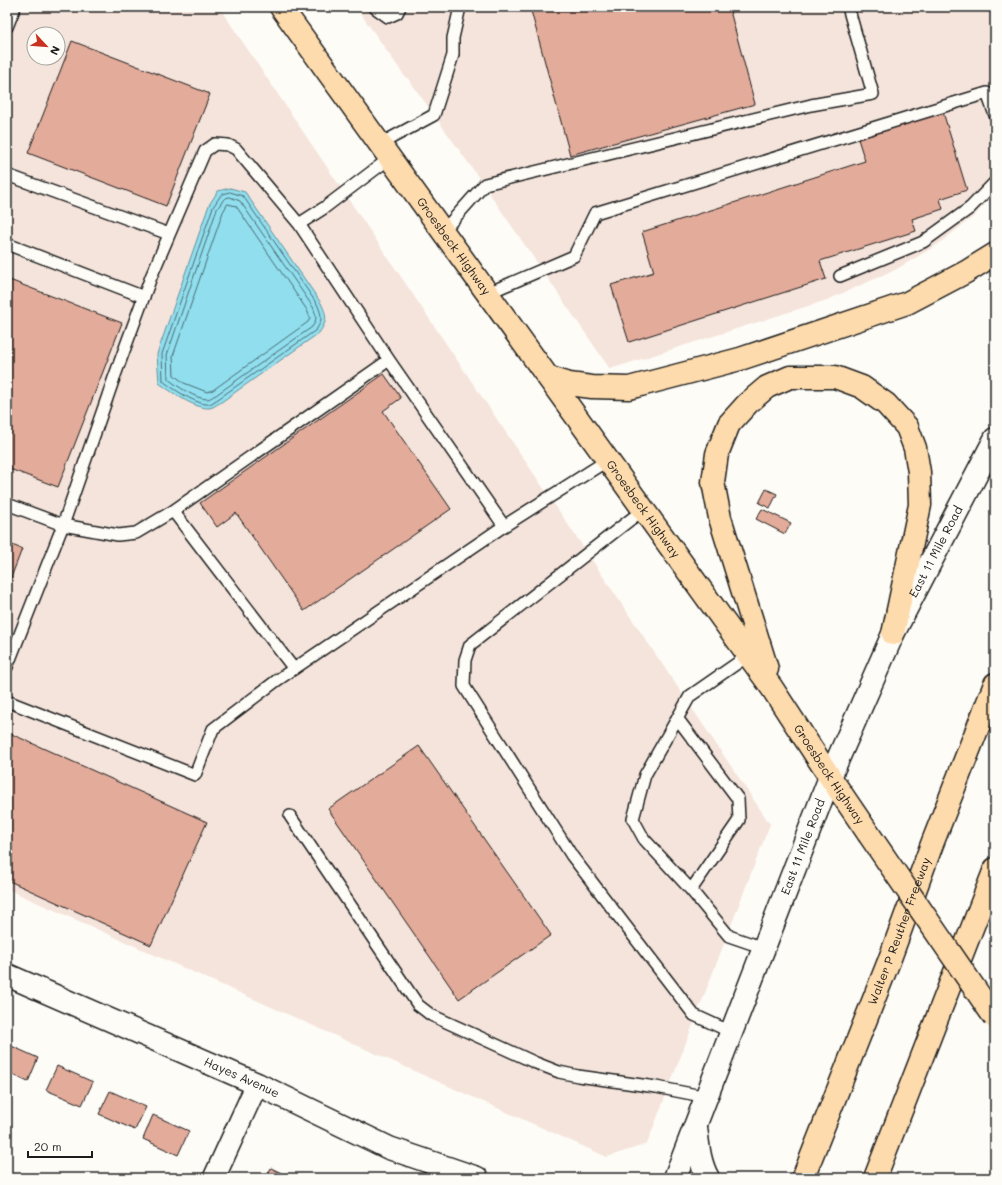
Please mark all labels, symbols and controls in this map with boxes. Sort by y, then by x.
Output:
north arrow [26,26,66,66]
text: N [47,44,64,58]
street label: Groesbeck Highway [414,194,495,298]
street label: Groesbeck Highway [603,456,684,561]
street label: East 11 Mile Road [905,502,966,600]
street label: Groesbeck Highway [791,721,869,827]
street label: East 11 Mile Road [776,796,828,897]
street label: Walter P Reuther Freeway [863,855,933,1007]
street label: Hayes Avenue [202,1053,282,1101]
scale bar [28,1133,92,1159]
text: 20 m [34,1138,62,1154]

